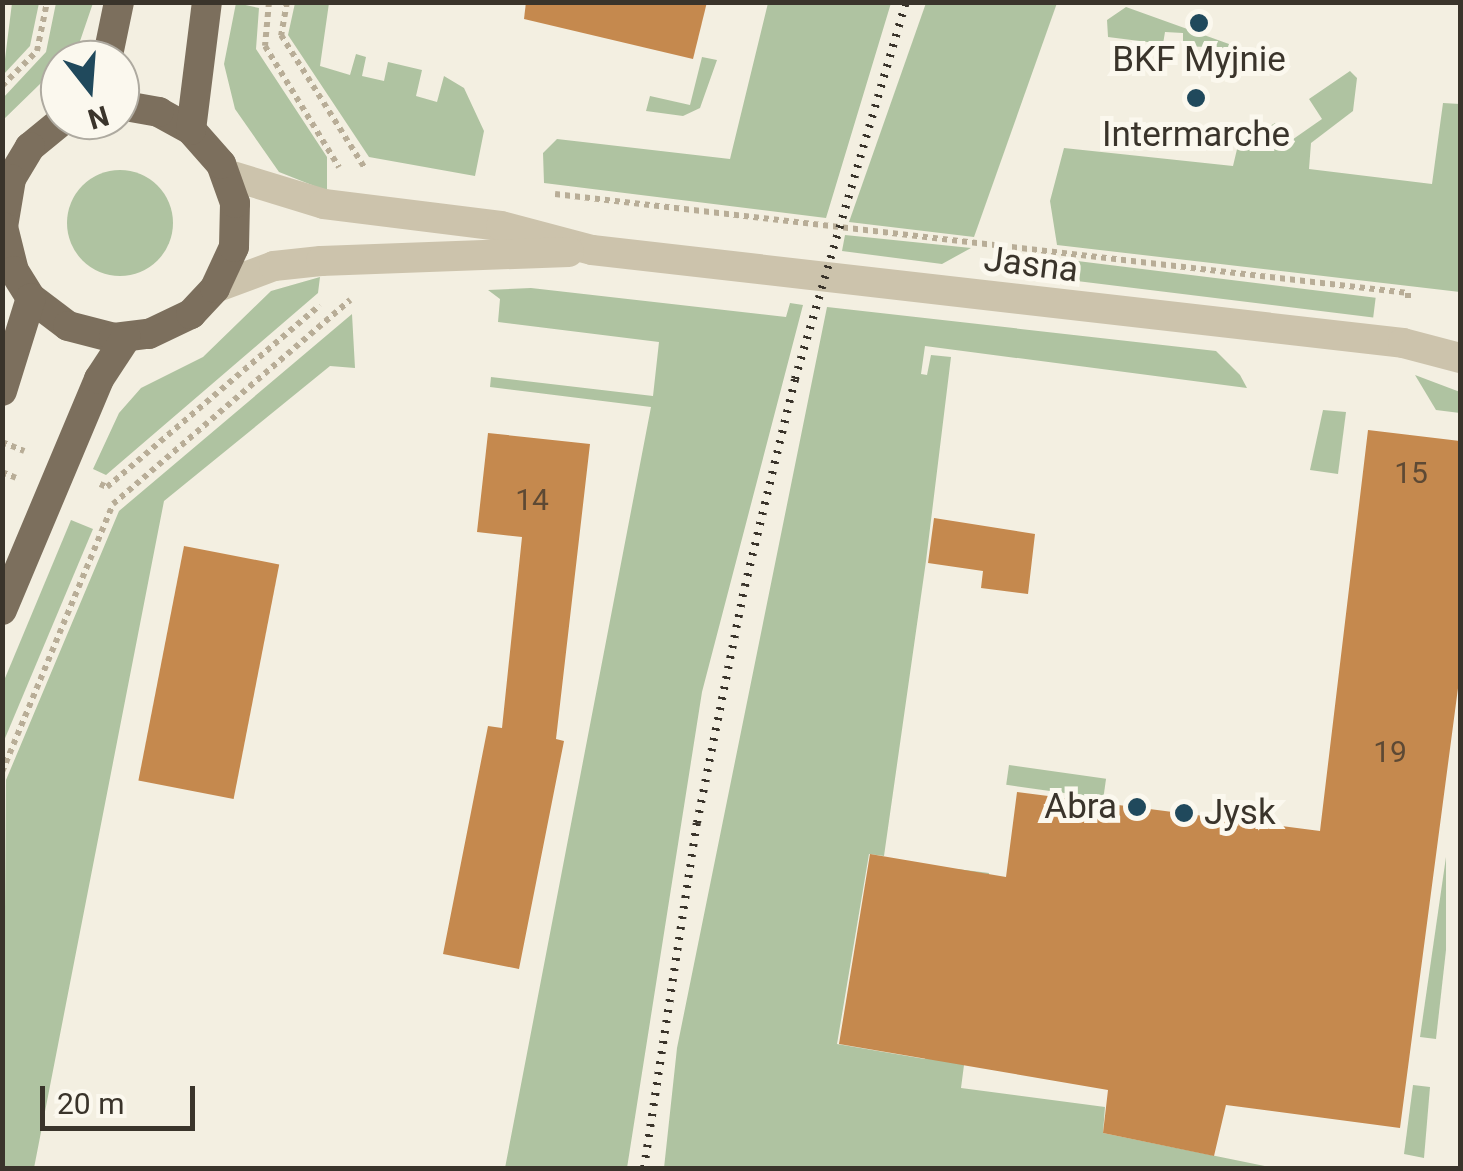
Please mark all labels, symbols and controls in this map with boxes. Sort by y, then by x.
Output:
marker: BKF Myjnie [1188,12,1210,34]
place label: BKF Myjnie [1112,39,1286,81]
north arrow [40,40,140,140]
marker: Intermarche [1185,87,1207,109]
text: N [84,99,113,136]
place label: Intermarche [1102,114,1290,156]
street label: Jasna [981,238,1081,292]
house number: 15 [1394,455,1428,491]
house number: 14 [515,482,549,518]
house number: 19 [1373,734,1407,770]
place label: Abra [1044,786,1117,828]
place label: Jysk [1204,792,1276,834]
marker: Abra [1126,796,1148,818]
marker: Jysk [1173,802,1195,824]
scale bar [45,1066,200,1128]
text: 20 m [57,1086,124,1121]

